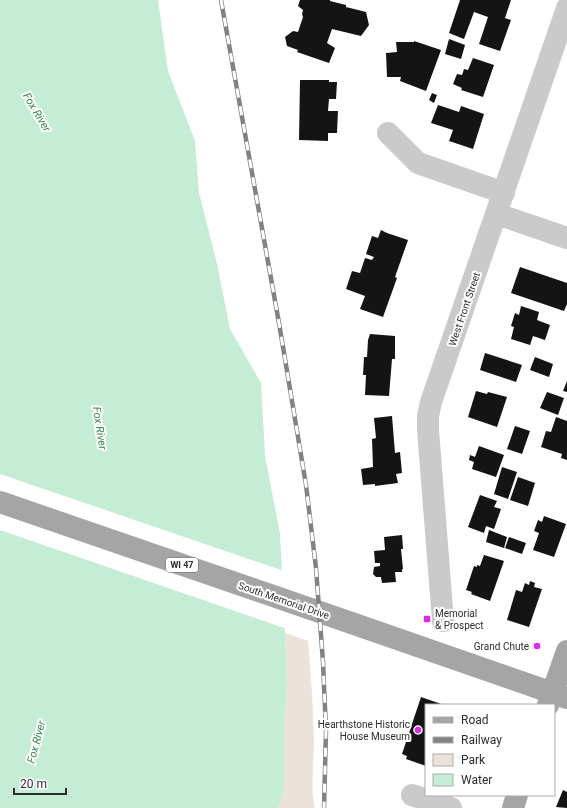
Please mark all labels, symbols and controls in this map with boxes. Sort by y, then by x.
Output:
water label: Fox River [20,90,53,134]
street label: West Front Street [447,271,482,347]
water label: Fox River [90,406,109,451]
road number: WI 47 [166,558,198,572]
street label: South Memorial Drive [237,580,331,621]
place label: Memorial & Prospect [435,608,484,631]
marker: Memorial & Prospect [422,614,432,624]
place label: Grand Chute [474,641,529,652]
marker: Grand Chute [532,641,542,651]
legend [425,704,555,796]
text: Road [461,713,489,727]
water label: Fox River [25,719,48,765]
place label: Hearthstone Historic House Museum [318,719,410,742]
marker: Hearthstone Historic House Museum [413,725,423,735]
text: Railway [461,733,502,747]
text: Park [461,753,486,767]
scale bar [14,770,66,796]
text: Water [461,773,492,787]
text: 20 m [20,777,47,791]

